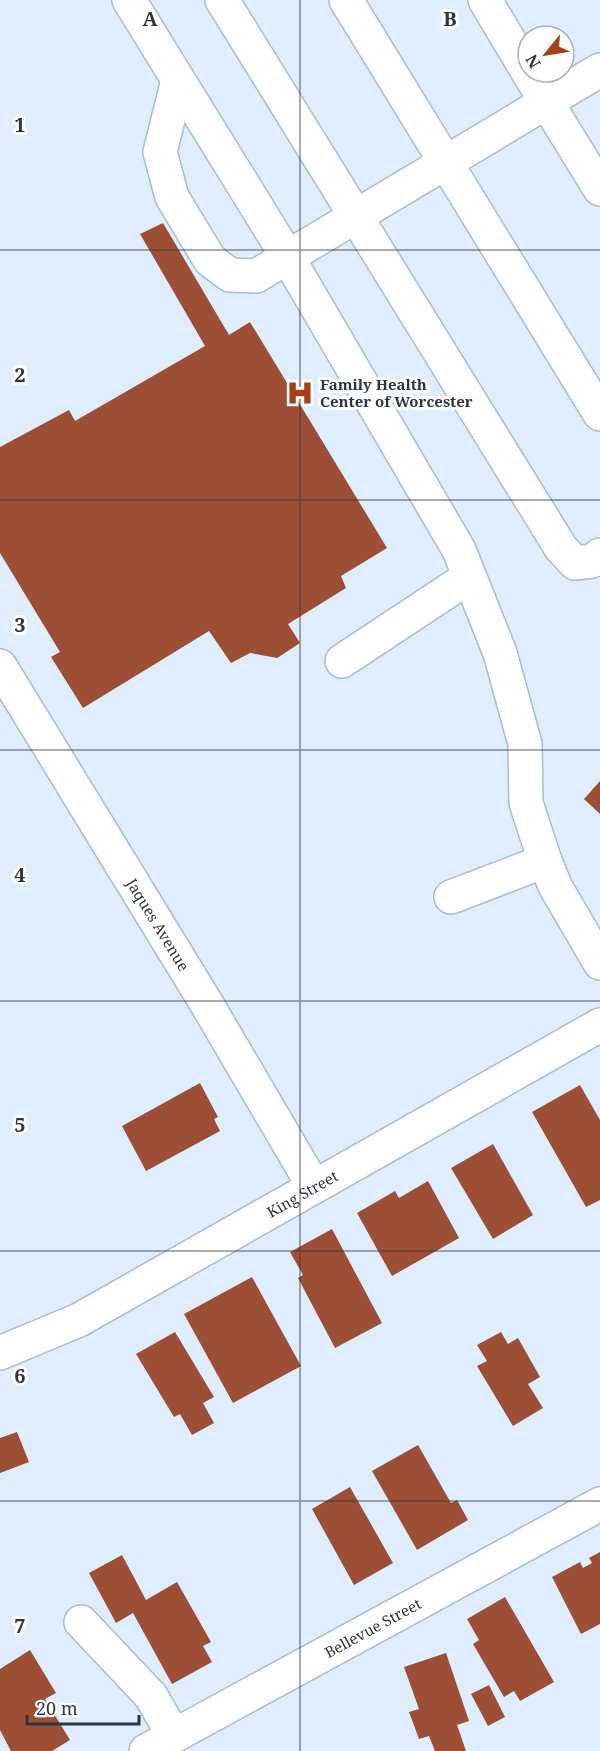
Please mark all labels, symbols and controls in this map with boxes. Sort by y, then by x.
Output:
text: A [142,5,158,32]
text: B [443,5,457,32]
north arrow [516,24,576,84]
text: N [520,50,546,72]
text: 1 [14,111,26,138]
text: 2 [14,361,26,388]
place label: Family Health Center of Worcester [320,374,473,411]
hospital icon: Family Health Center of Worcester [285,378,315,408]
text: 3 [14,611,26,638]
text: 4 [14,861,26,888]
street label: Jaques Avenue [122,874,194,974]
text: 5 [14,1111,26,1138]
street label: King Street [263,1166,341,1222]
text: 6 [14,1362,26,1389]
street label: Bellevue Street [321,1593,425,1662]
text: 7 [14,1612,26,1639]
scale bar [27,1688,140,1726]
text: 20 m [36,1696,78,1720]

